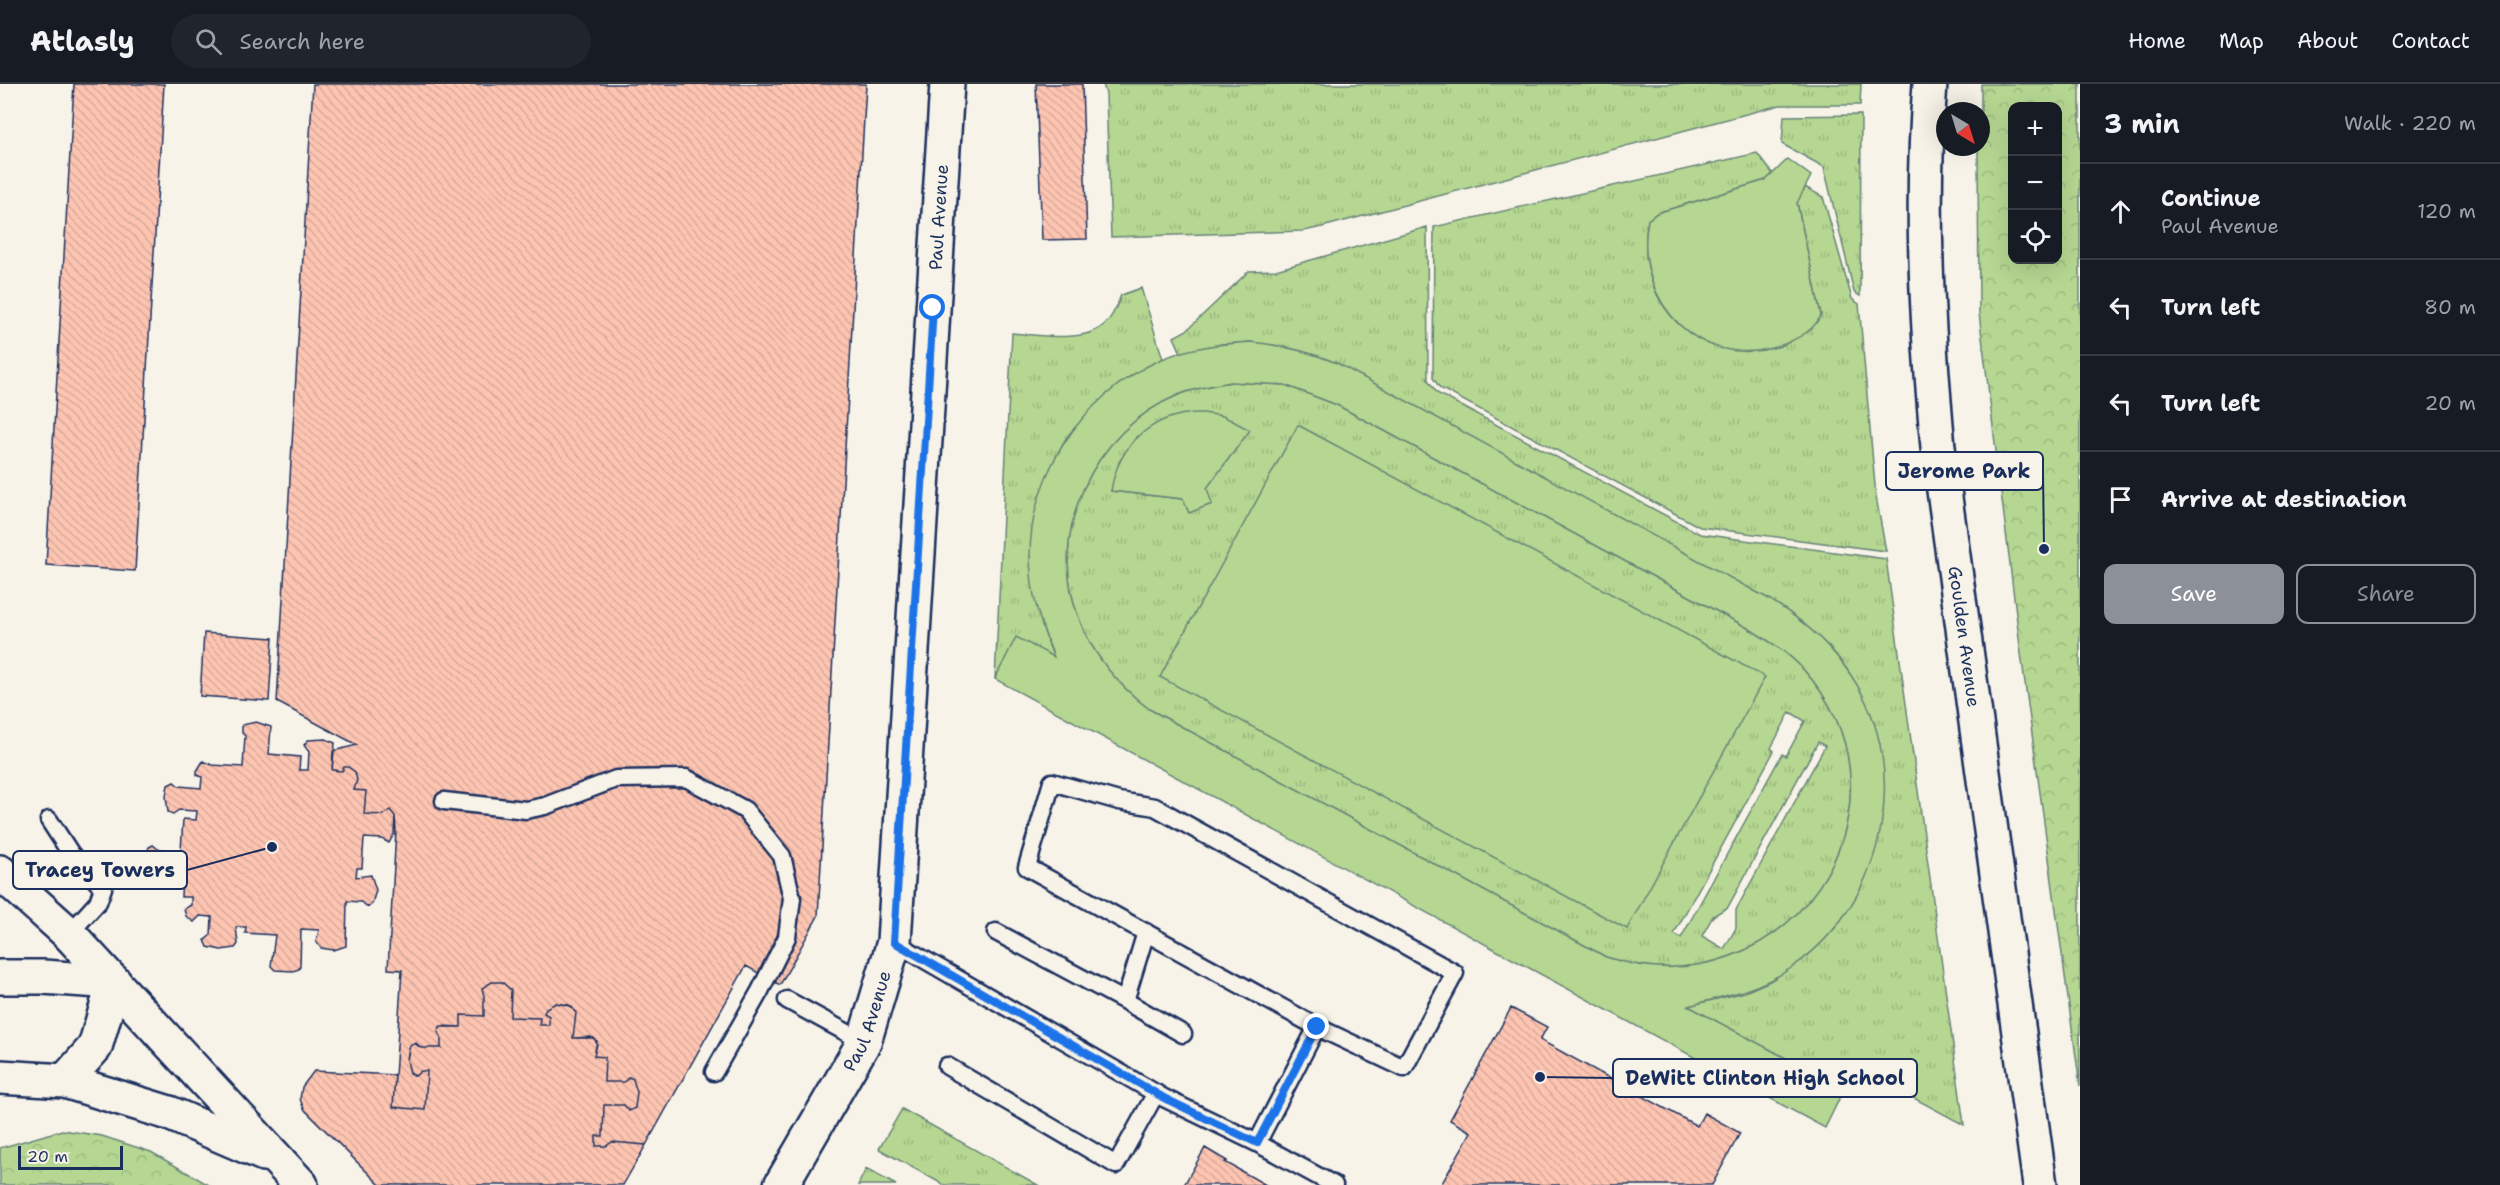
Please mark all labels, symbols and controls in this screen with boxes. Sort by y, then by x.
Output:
search box [171,14,591,68]
text: Atlasly [30,22,135,60]
icon: search [192,25,225,58]
text: Search here [240,27,365,56]
text: Home [2128,27,2186,55]
text: Map [2219,27,2264,55]
text: About [2297,27,2358,55]
text: Contact [2391,27,2470,55]
north arrow [1936,102,1990,156]
map controls [2008,102,2062,264]
button: + [2008,102,2062,156]
text: 3 min [2104,106,2180,141]
text: Walk · 220 m [2344,110,2476,136]
button: − [2008,156,2062,210]
street label: Paul Avenue [924,163,954,271]
text: Continue [2161,184,2261,213]
icon: ahead [2104,195,2137,228]
text: 120 m [2417,198,2476,224]
button: locate [2008,210,2062,264]
text: Paul Avenue [2161,213,2279,239]
icon: left [2104,291,2137,324]
text: Turn left [2161,293,2260,322]
route start [919,294,945,320]
text: 80 m [2424,294,2476,320]
icon: left [2104,387,2137,420]
text: Turn left [2161,389,2260,418]
text: 20 m [2425,390,2476,416]
callout: Jerome Park [1886,452,2043,490]
text: Jerome Park [1898,458,2030,484]
icon: arrive [2104,483,2137,516]
text: Arrive at destination [2161,485,2407,514]
button: Save [2104,564,2284,624]
button: Share [2296,564,2476,624]
street label: Goulden Avenue [1943,565,1986,709]
callout: Tracey Towers [13,851,187,889]
text: Tracey Towers [25,857,175,883]
street label: Paul Avenue [837,968,897,1076]
route end [1303,1013,1329,1039]
callout: DeWitt Clinton High School [1613,1059,1917,1097]
text: DeWitt Clinton High School [1625,1065,1905,1091]
scale bar [18,1143,123,1170]
text: 20 m [27,1146,68,1167]

